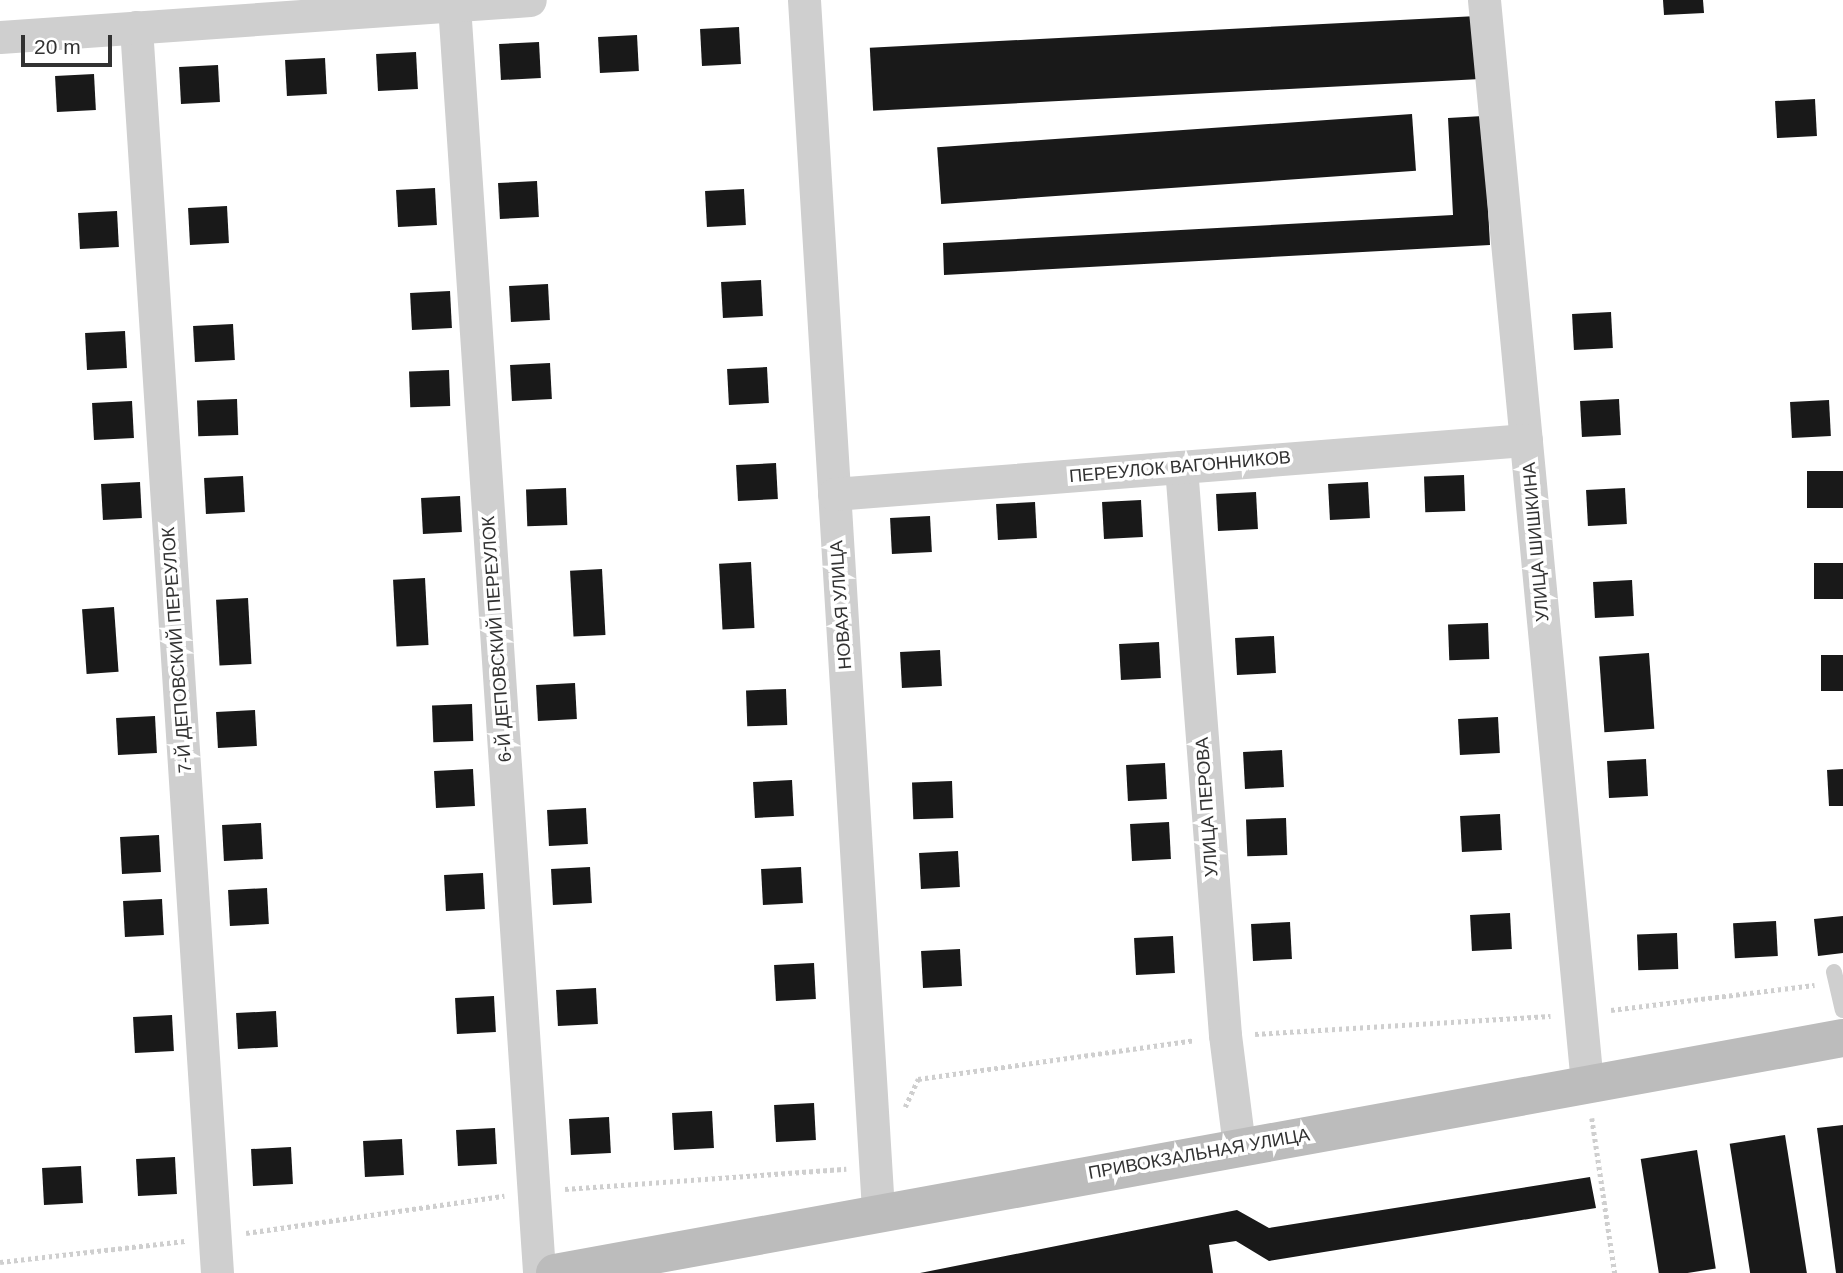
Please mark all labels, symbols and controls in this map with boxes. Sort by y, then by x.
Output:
scale bar [24,21,116,65]
text: 20 m [34,35,81,58]
street label: ПЕРЕУЛОК ВАГОННИКОВ [1068,447,1292,487]
street label: УЛИЦА ШИШКИНА [1518,461,1554,623]
street label: 6-Й ДЕПОВСКИЙ ПЕРЕУЛОК [478,515,516,763]
street label: 7-Й ДЕПОВСКИЙ ПЕРЕУЛОК [158,526,196,774]
street label: НОВАЯ УЛИЦА [826,540,856,670]
street label: УЛИЦА ПЕРОВА [1191,736,1223,878]
street label: ПРИВОКЗАЛЬНАЯ УЛИЦА [1087,1124,1311,1184]

